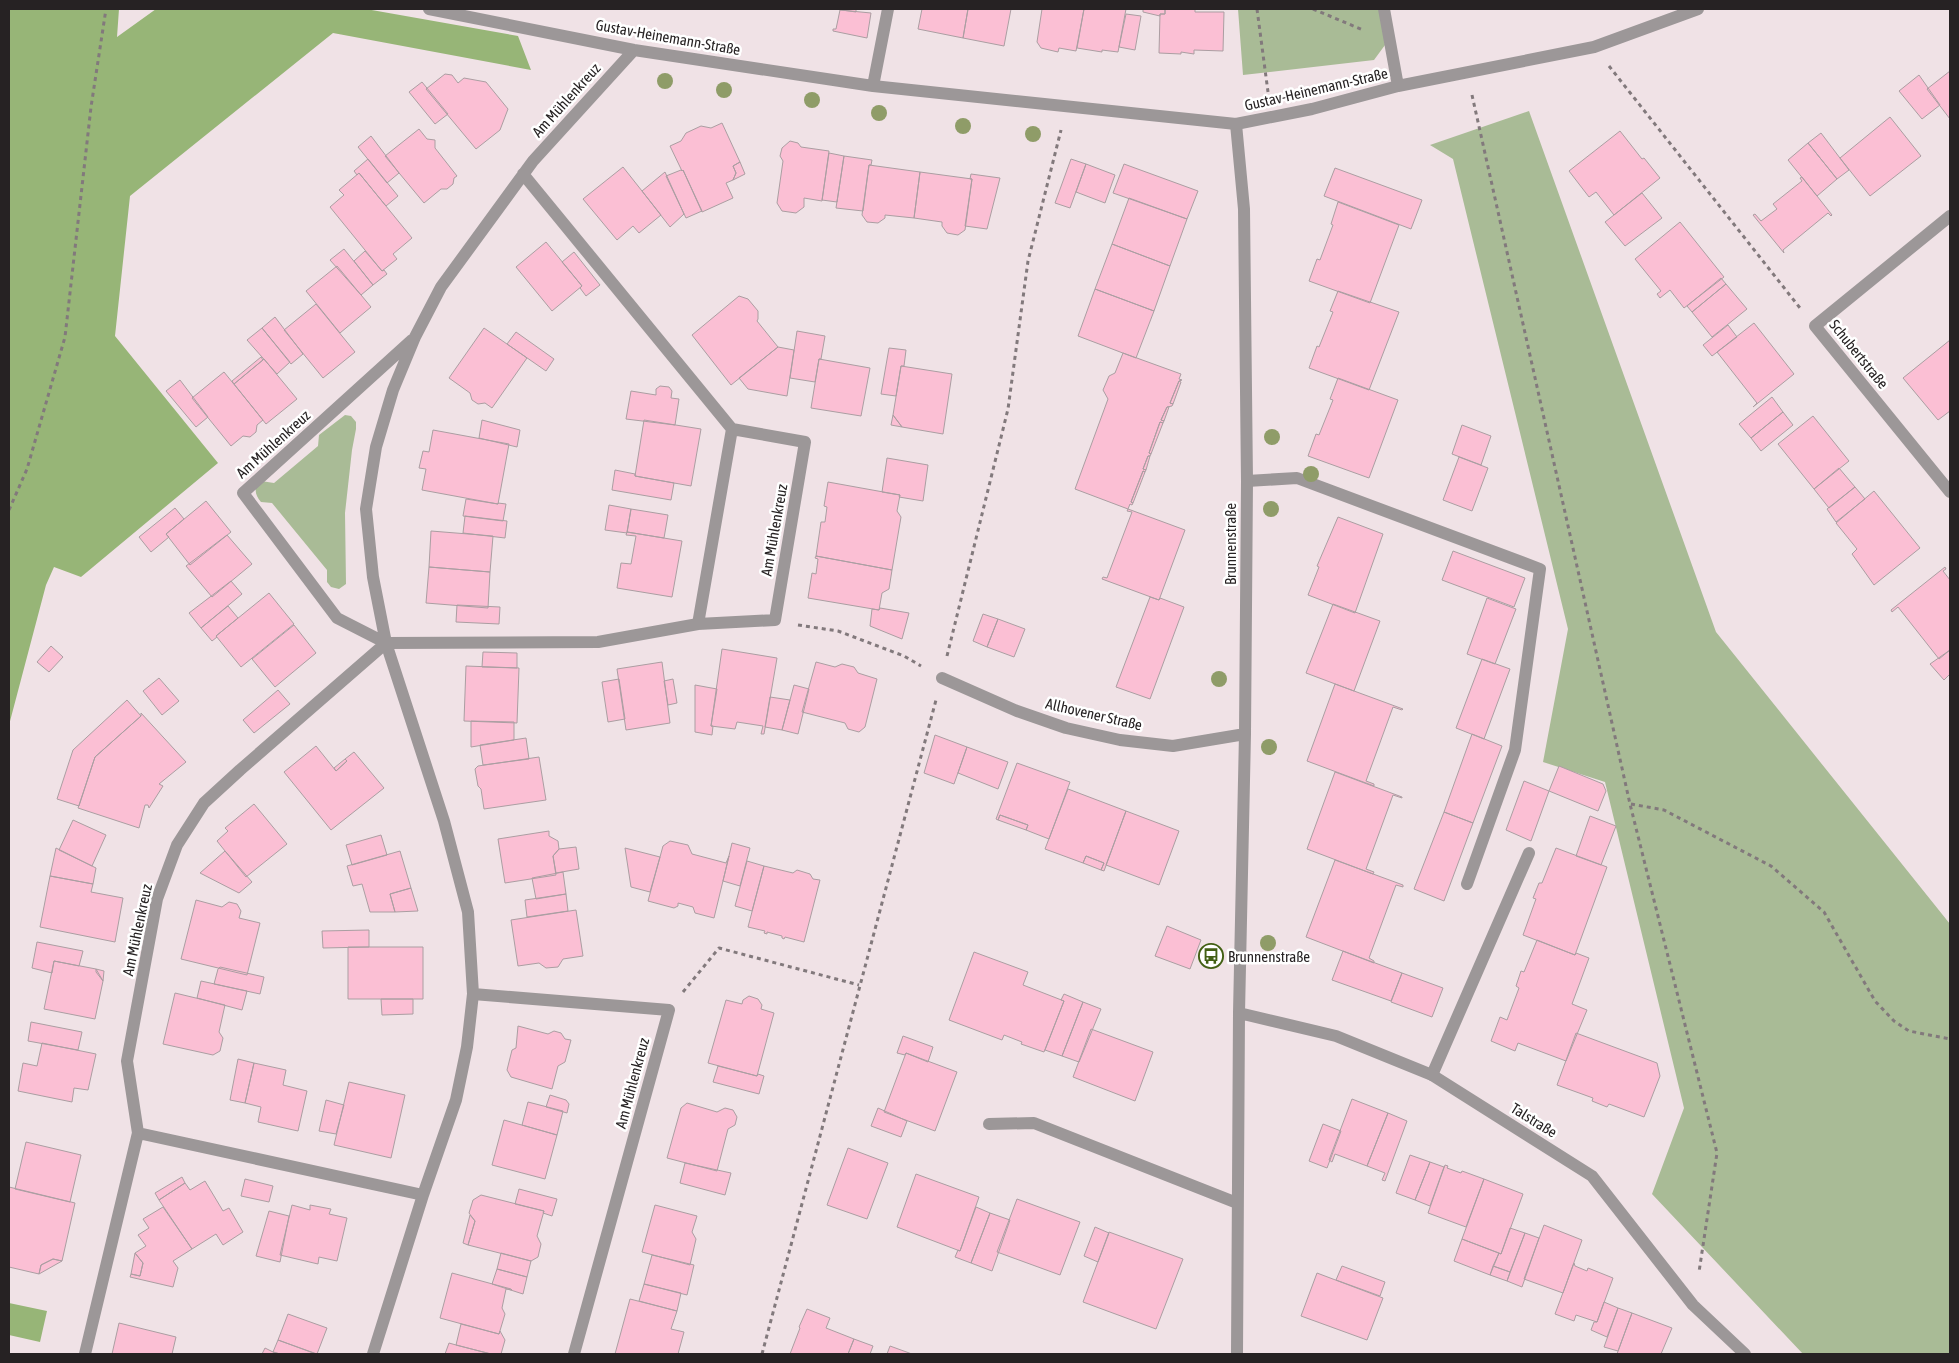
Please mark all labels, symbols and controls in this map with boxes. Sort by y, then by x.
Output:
street label: Gustav-Heinemann-Straße [594,16,742,58]
street label: Am Mühlenkreuz [529,59,604,140]
street label: Gustav-Heinemann-Straße [1243,64,1389,114]
street label: Schubertstraße [1826,316,1892,392]
street label: Am Mühlenkreuz [233,406,314,481]
street label: Am Mühlenkreuz [758,482,791,577]
street label: Brunnenstraße [1222,503,1239,585]
street label: Allhovener Straße [1044,695,1144,733]
street label: Am Mühlenkreuz [119,882,155,977]
bus stop icon: Brunnenstraße [1198,943,1224,969]
place label: Brunnenstraße [1228,948,1310,965]
street label: Am Mühlenkreuz [612,1035,652,1130]
street label: Talstraße [1508,1099,1560,1141]

